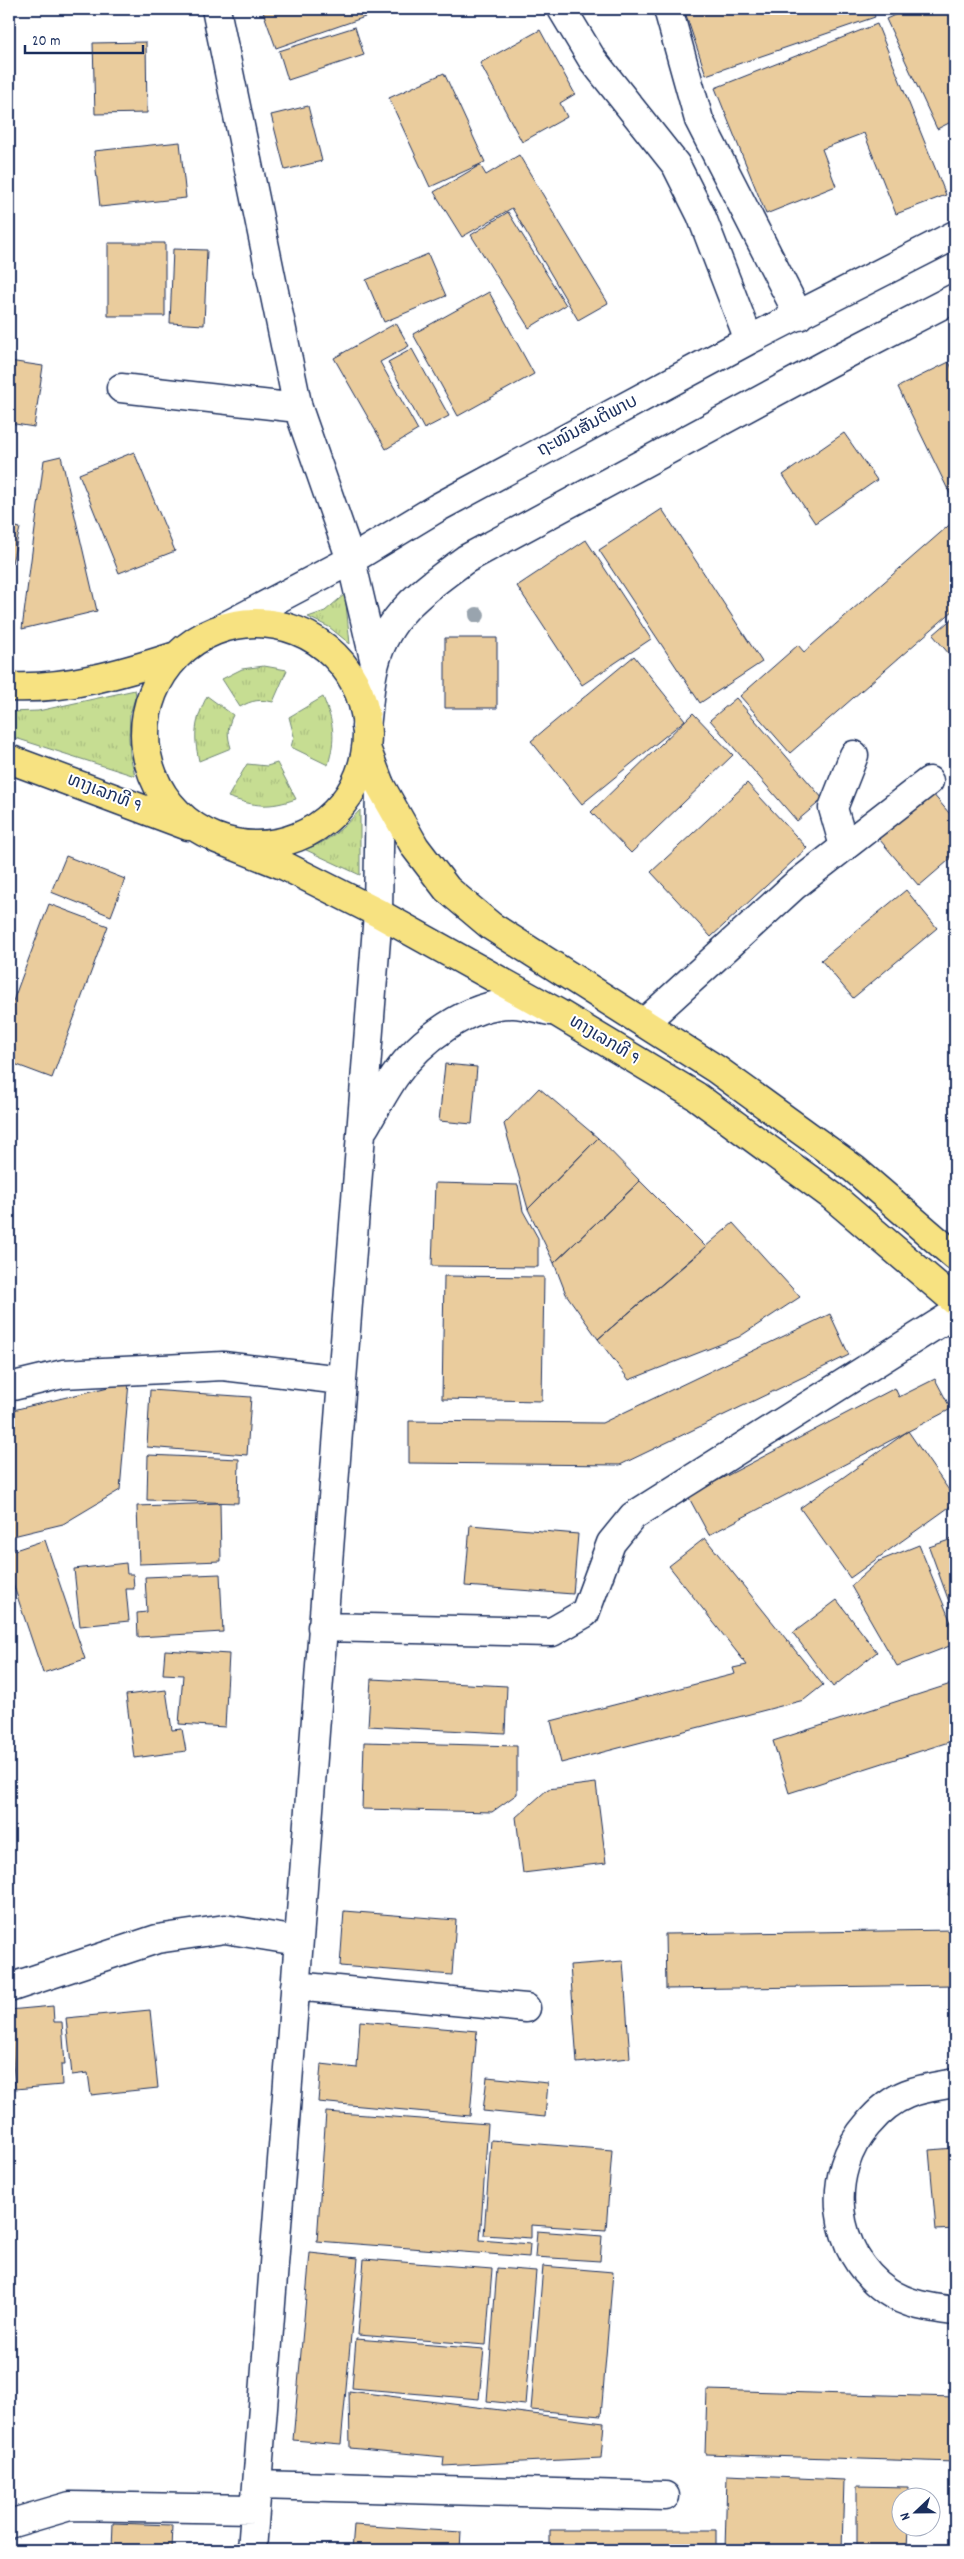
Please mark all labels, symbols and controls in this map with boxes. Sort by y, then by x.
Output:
scale bar [25,22,142,54]
text: 20 m [32,31,60,53]
street label: ຖະໜົນສັນຕິພາບ [533,390,643,464]
street label: ທາງເລກທີ 9 [63,768,145,820]
street label: ທາງເລກທີ 9 [564,1010,644,1072]
north arrow [892,2486,942,2536]
text: N [895,2509,916,2523]

